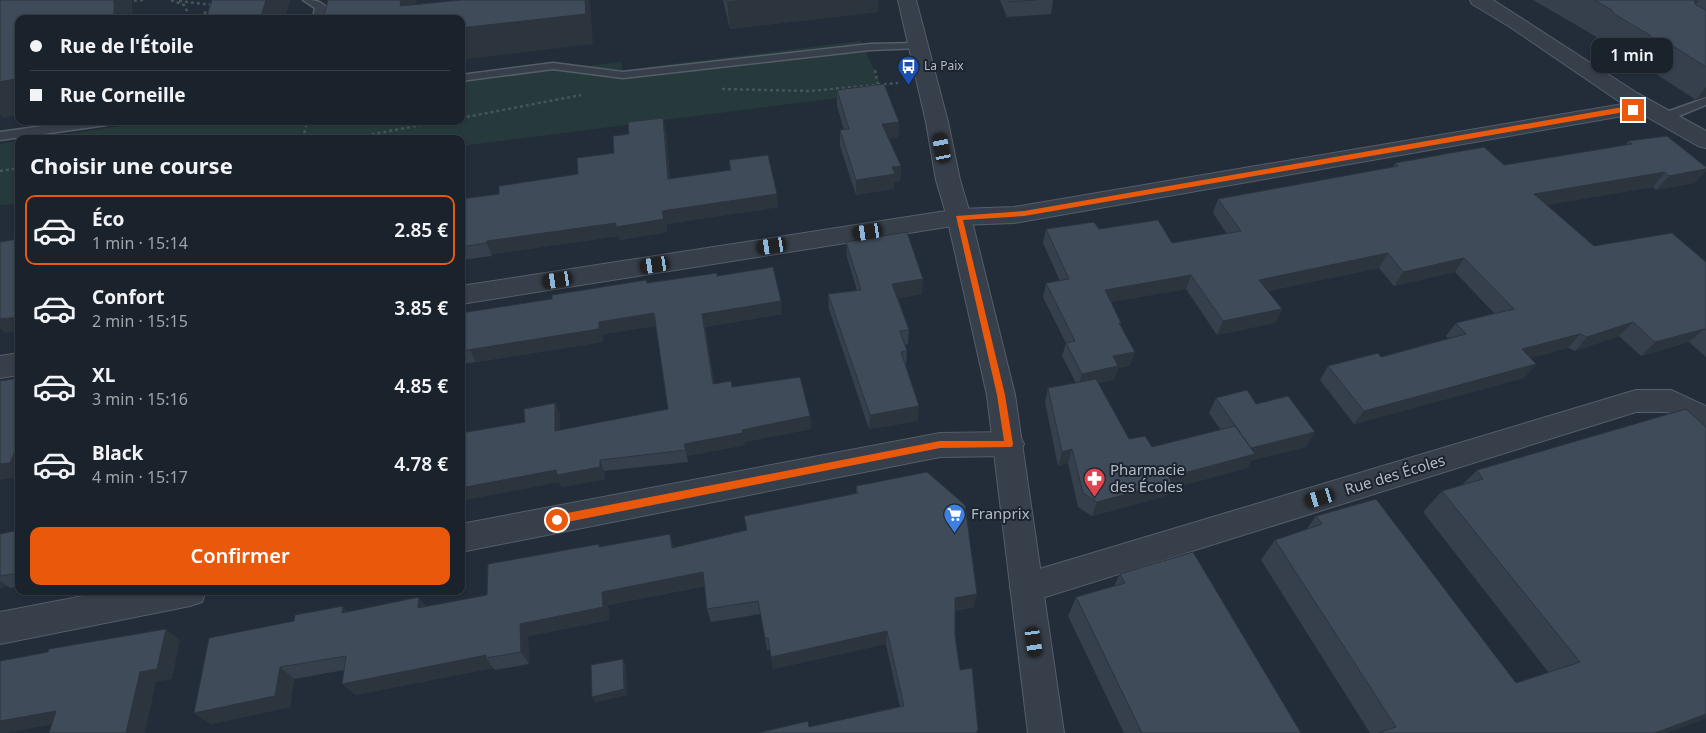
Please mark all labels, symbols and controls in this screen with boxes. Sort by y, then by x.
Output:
text: Rue de l'Étoile [60,33,194,59]
callout: 1 min [1592,38,1674,72]
text: 1 min [1610,44,1654,66]
bus stop icon: La Paix [896,54,920,85]
place label: La Paix [924,57,964,74]
text: Rue Corneille [60,82,186,108]
route end [1622,99,1644,121]
car [931,132,952,164]
text: Choisir une course [30,150,233,180]
text: Éco [92,206,124,232]
icon: car [32,208,77,253]
text: 2.85 € [394,217,448,243]
car [852,222,883,242]
text: 1 min · 15:14 [92,232,188,254]
car [756,236,787,256]
car [639,255,670,275]
car [542,270,573,290]
text: Confort [92,284,164,310]
icon: car [32,286,77,331]
text: 3.85 € [394,295,448,321]
text: 2 min · 15:15 [92,310,188,332]
text: XL [92,362,115,388]
icon: car [32,364,77,409]
text: 4.85 € [394,373,448,399]
text: 3 min · 15:16 [92,388,188,410]
text: Black [92,440,143,466]
icon: car [32,442,77,487]
street label: Rue des Écoles [1342,449,1447,499]
text: 4.78 € [394,451,448,477]
place label: Pharmacie des Écoles [1110,459,1185,496]
text: 4 min · 15:17 [92,466,188,488]
pharmacy icon: Pharmacie des Écoles [1082,467,1106,498]
car [1303,486,1336,510]
supermarket icon: Franprix [943,502,967,533]
place label: Franprix [971,503,1030,523]
route start [546,509,568,531]
button: Confirmer [30,527,450,585]
car [1024,626,1043,658]

